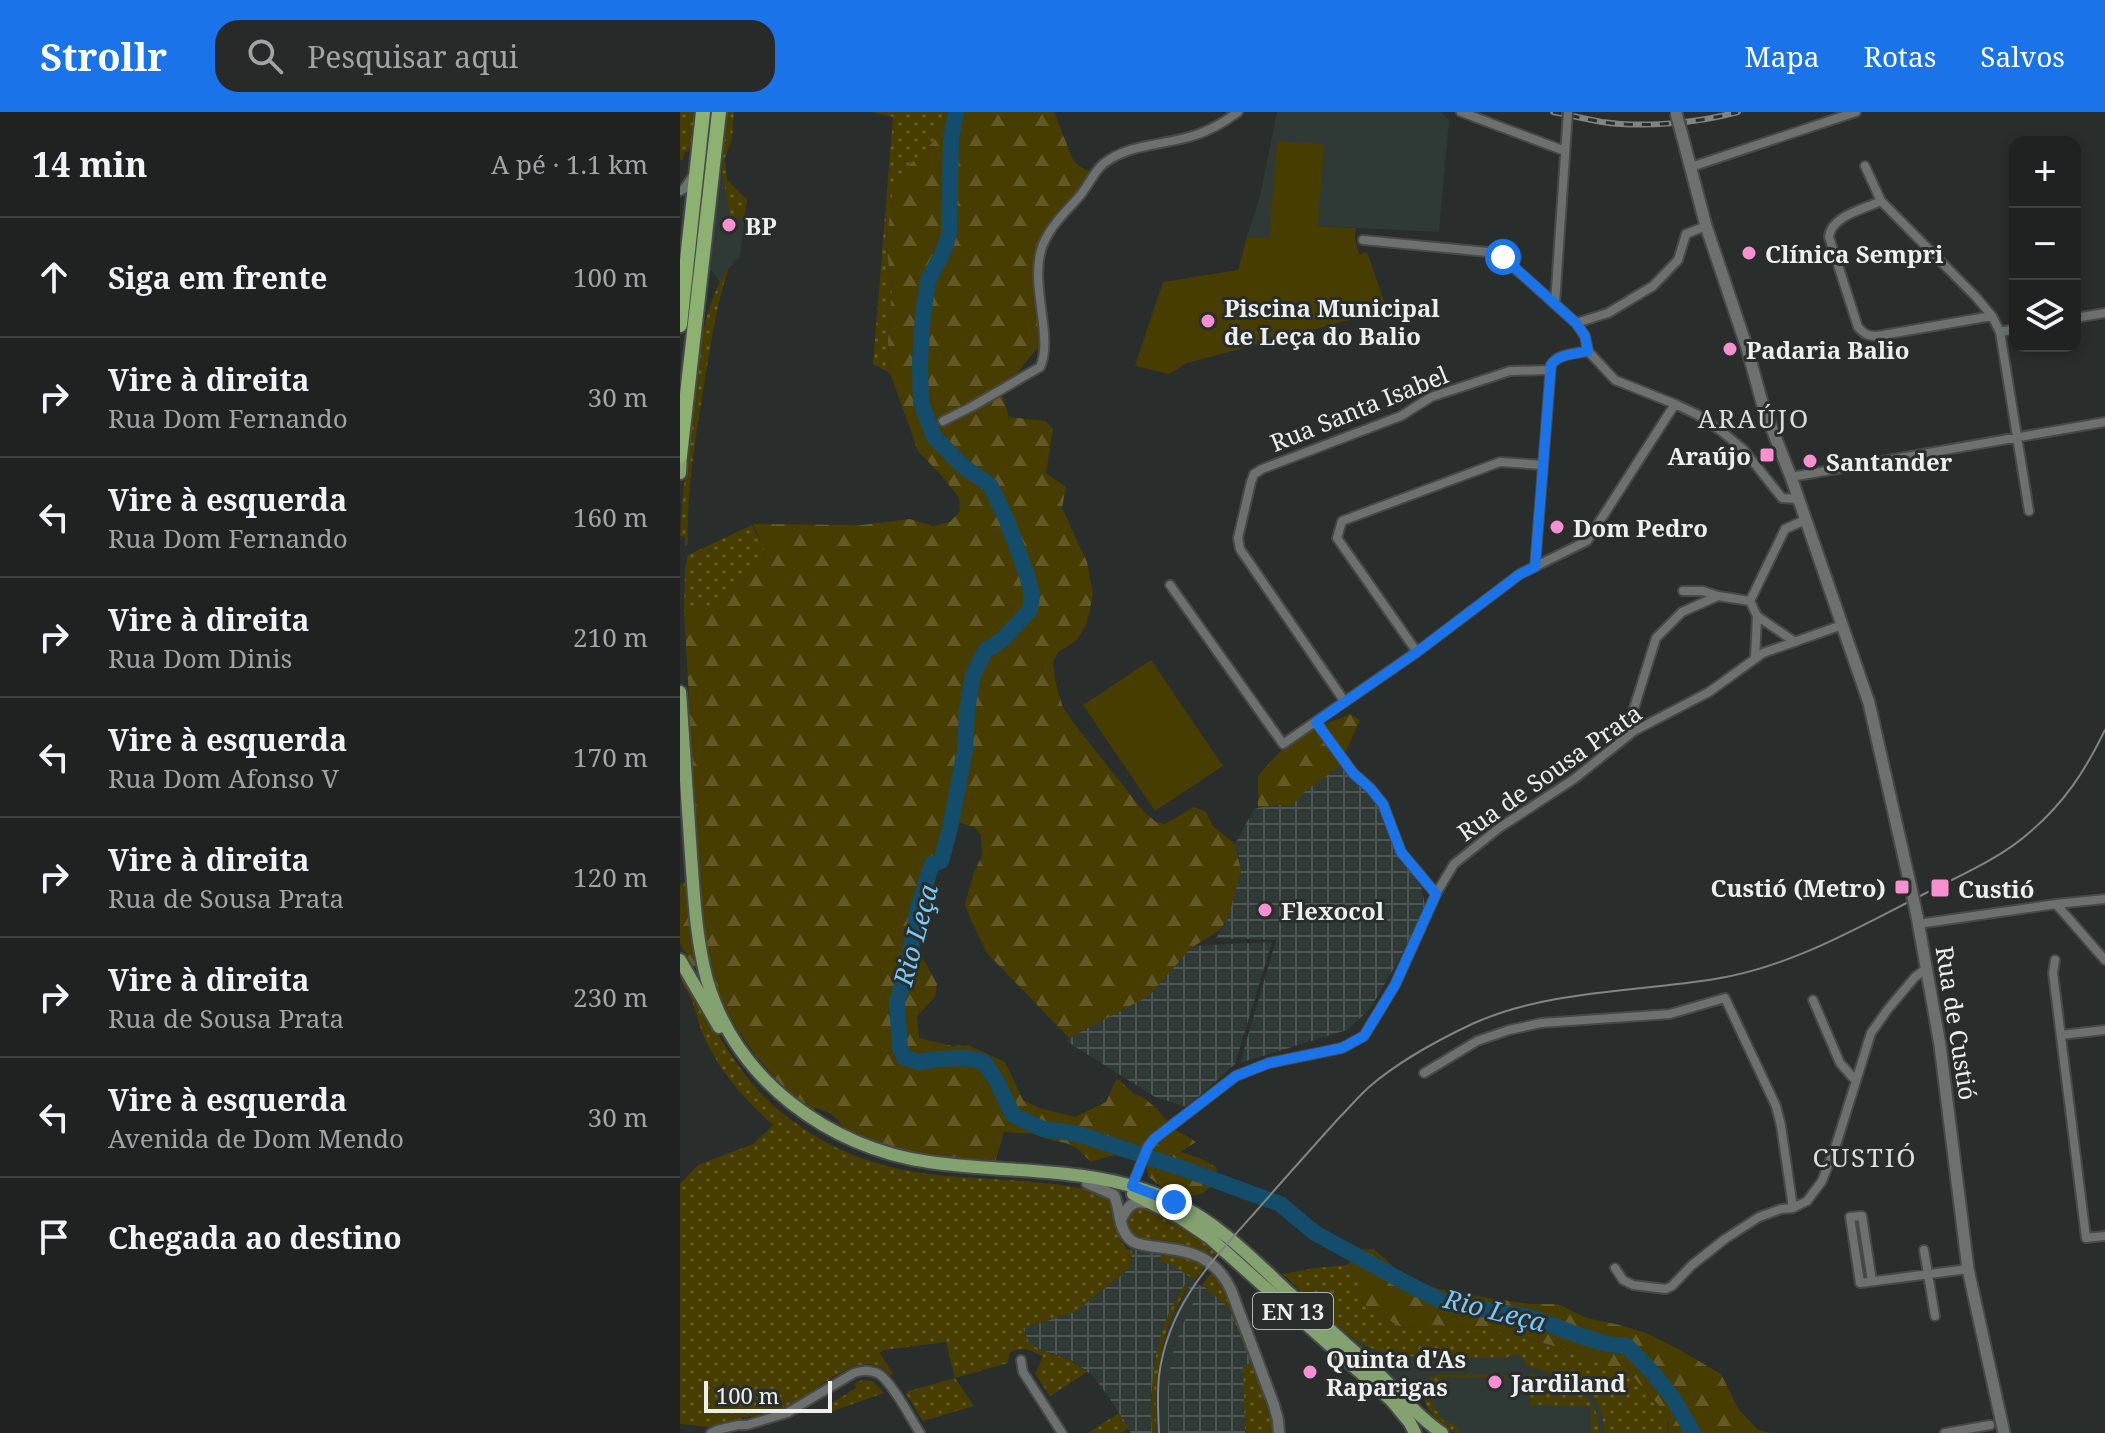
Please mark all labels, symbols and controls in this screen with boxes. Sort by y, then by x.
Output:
search box [215,20,775,92]
text: Strollr [40,30,167,82]
icon: search [243,34,287,78]
text: Pesquisar aqui [307,36,518,77]
text: Mapa [1745,37,1820,75]
text: Rotas [1864,37,1936,75]
text: Salvos [1980,37,2065,75]
map controls [2009,136,2081,352]
button: + [2009,136,2081,208]
text: 14 min [32,141,147,187]
text: A pé · 1.1 km [491,146,648,182]
button: − [2009,208,2081,280]
place label: BP [745,209,776,242]
marker: BP [720,216,738,234]
place label: Clínica Sempri [1765,237,1944,270]
route start [1485,239,1521,275]
marker: Clínica Sempri [1740,244,1758,262]
icon: ahead [32,255,76,299]
text: Siga em frente [108,257,327,298]
text: 100 m [573,259,648,295]
button: layers [2009,280,2081,352]
place label: Piscina Municipal de Leça do Balio [1224,291,1440,352]
marker: Piscina Municipal de Leça do Balio [1199,312,1217,330]
place label: Padaria Balio [1746,333,1910,366]
marker: Padaria Balio [1721,340,1739,358]
street label: Rua Santa Isabel [1265,357,1453,459]
text: Vire à direita [108,359,310,400]
icon: right [32,375,76,419]
text: 30 m [588,379,648,415]
text: Rua Dom Fernando [108,400,348,436]
district label: ARAÚJO [1698,400,1810,436]
place label: Araújo [1667,439,1751,472]
place label: Santander [1826,445,1953,478]
marker: Araújo [1758,446,1776,464]
marker: Santander [1801,452,1819,470]
text: Vire à esquerda [108,479,347,520]
icon: left [32,495,76,539]
text: 160 m [573,499,648,535]
place label: Dom Pedro [1573,511,1708,544]
marker: Dom Pedro [1548,518,1566,536]
text: Rua Dom Fernando [108,520,348,556]
text: Vire à direita [108,599,310,640]
icon: right [32,615,76,659]
text: 210 m [573,619,648,655]
text: Rua Dom Dinis [108,640,292,676]
street label: Rua de Sousa Prata [1450,696,1648,848]
text: Vire à esquerda [108,719,347,760]
icon: left [32,735,76,779]
text: 170 m [573,739,648,775]
text: Rua Dom Afonso V [108,760,339,796]
text: Vire à direita [108,839,310,880]
icon: right [32,855,76,899]
text: 120 m [573,859,648,895]
place label: Custió (Metro) [1710,871,1886,904]
place label: Custió [1958,872,2035,905]
marker: Custió [1929,877,1951,899]
marker: Custió (Metro) [1893,878,1911,896]
text: Rua de Sousa Prata [108,880,344,916]
water label: Rio Leça [884,880,946,991]
place label: Flexocol [1281,894,1385,927]
marker: Flexocol [1256,901,1274,919]
street label: Rua de Custió [1929,944,1985,1102]
text: Vire à direita [108,959,310,1000]
icon: right [32,975,76,1019]
text: 230 m [573,979,648,1015]
text: Rua de Sousa Prata [108,1000,344,1036]
text: Vire à esquerda [108,1079,347,1120]
icon: left [32,1095,76,1139]
text: 30 m [588,1099,648,1135]
text: Avenida de Dom Mendo [108,1120,404,1156]
district label: CUSTIÓ [1812,1139,1918,1175]
route end [1156,1184,1192,1220]
icon: arrive [32,1215,76,1259]
text: Chegada ao destino [108,1217,402,1258]
water label: Rio Leça [1439,1280,1550,1340]
road number: EN 13 [1253,1293,1333,1329]
place label: Quinta d'As Raparigas [1326,1342,1466,1403]
marker: Quinta d'As Raparigas [1301,1363,1319,1381]
place label: Jardiland [1510,1366,1626,1399]
marker: Jardiland [1486,1373,1504,1391]
scale bar [704,1377,832,1413]
text: 100 m [716,1380,779,1410]

